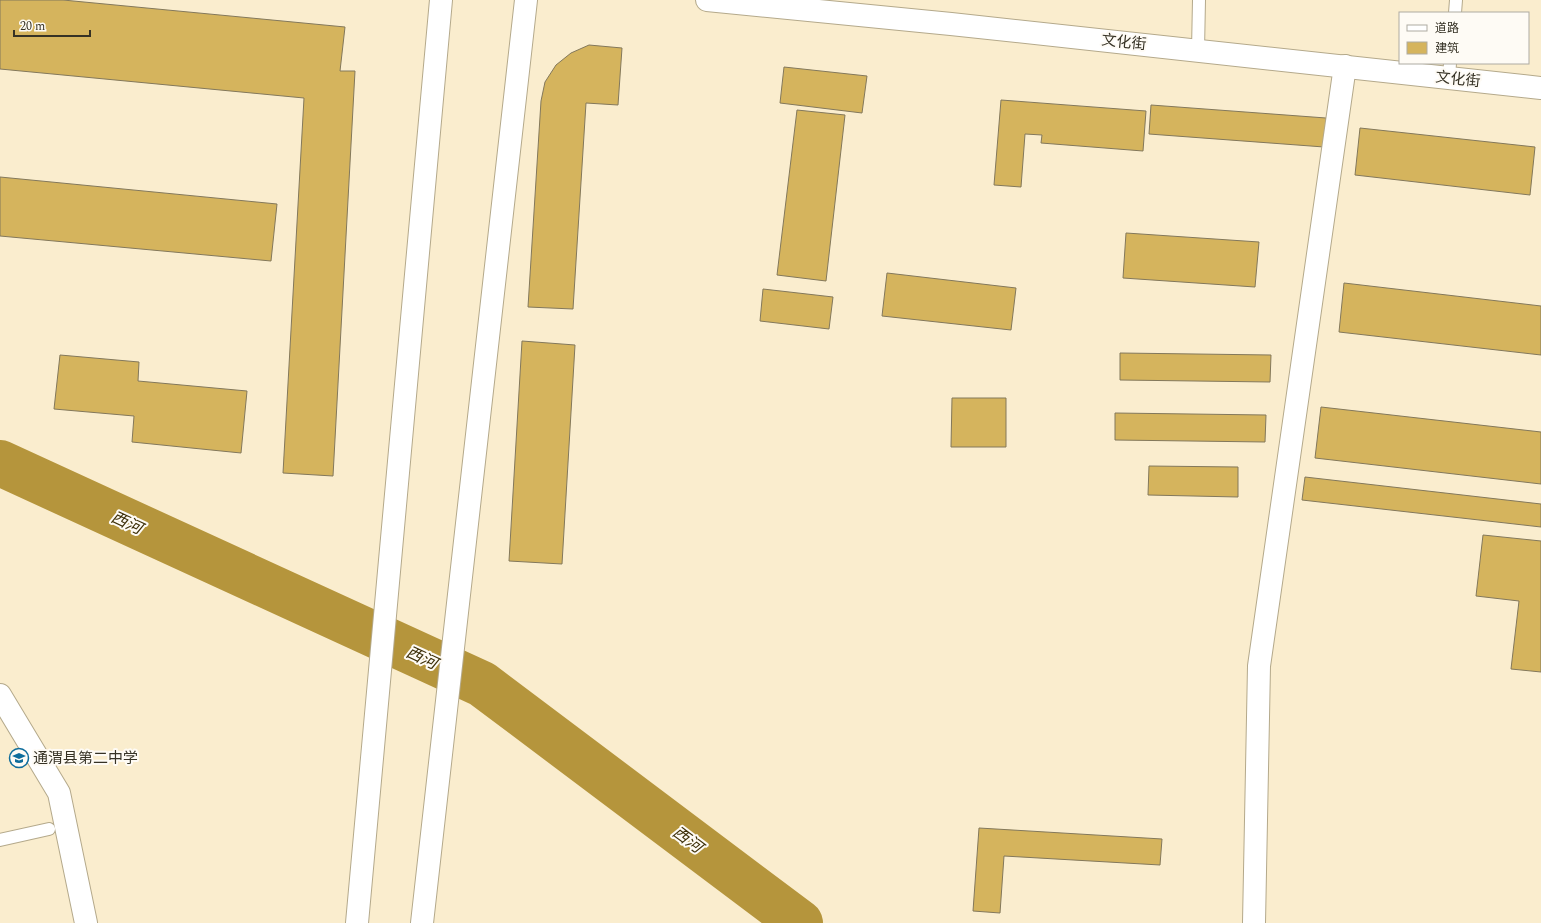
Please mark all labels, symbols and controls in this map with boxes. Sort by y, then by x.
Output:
scale bar [14,12,90,38]
legend [1399,12,1529,64]
text: 20 m [20,17,45,36]
text: 道路 [1435,19,1459,38]
street label: 文化街 [1100,29,1148,56]
text: 建筑 [1435,39,1459,58]
street label: 文化街 [1434,66,1482,93]
water label: 西河 [107,505,149,542]
water label: 西河 [402,640,444,677]
school or university icon: 通渭县第二中学 [8,747,30,769]
place label: 通渭县第二中学 [33,747,138,770]
water label: 西河 [667,821,710,861]

